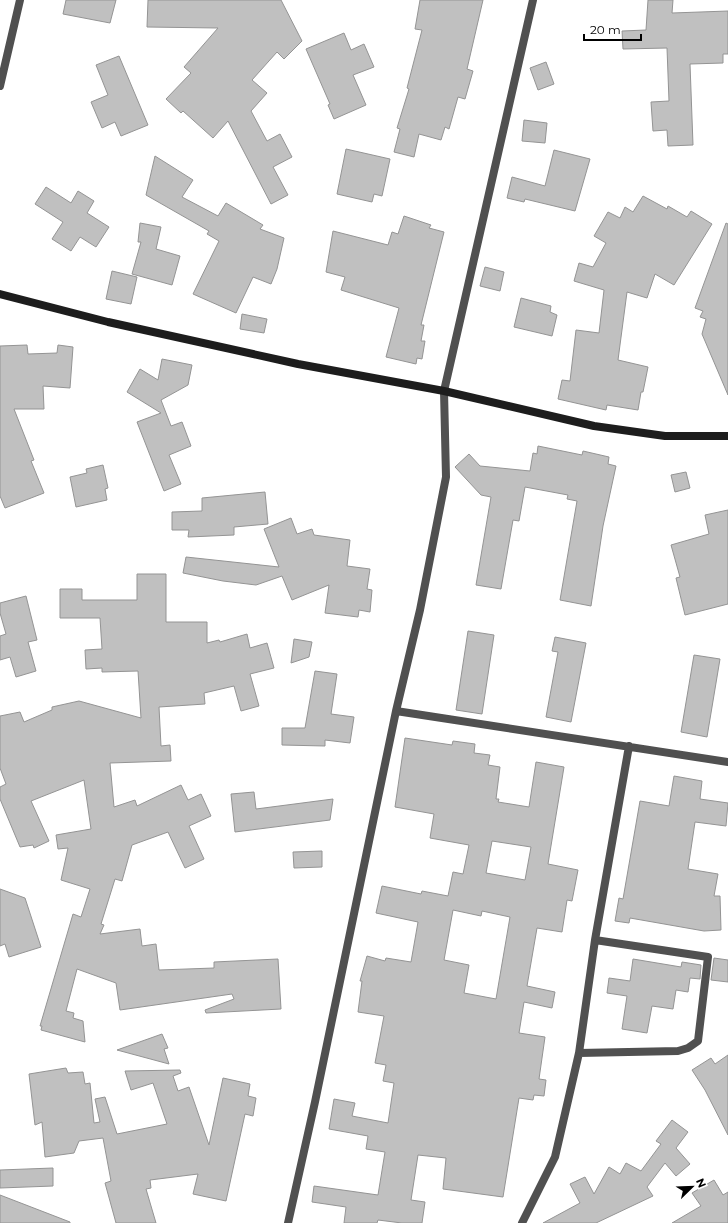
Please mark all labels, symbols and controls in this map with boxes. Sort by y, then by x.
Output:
scale bar [584,16,641,42]
text: 20 m [590,22,621,37]
north arrow [672,1167,712,1207]
text: N [693,1176,709,1190]

